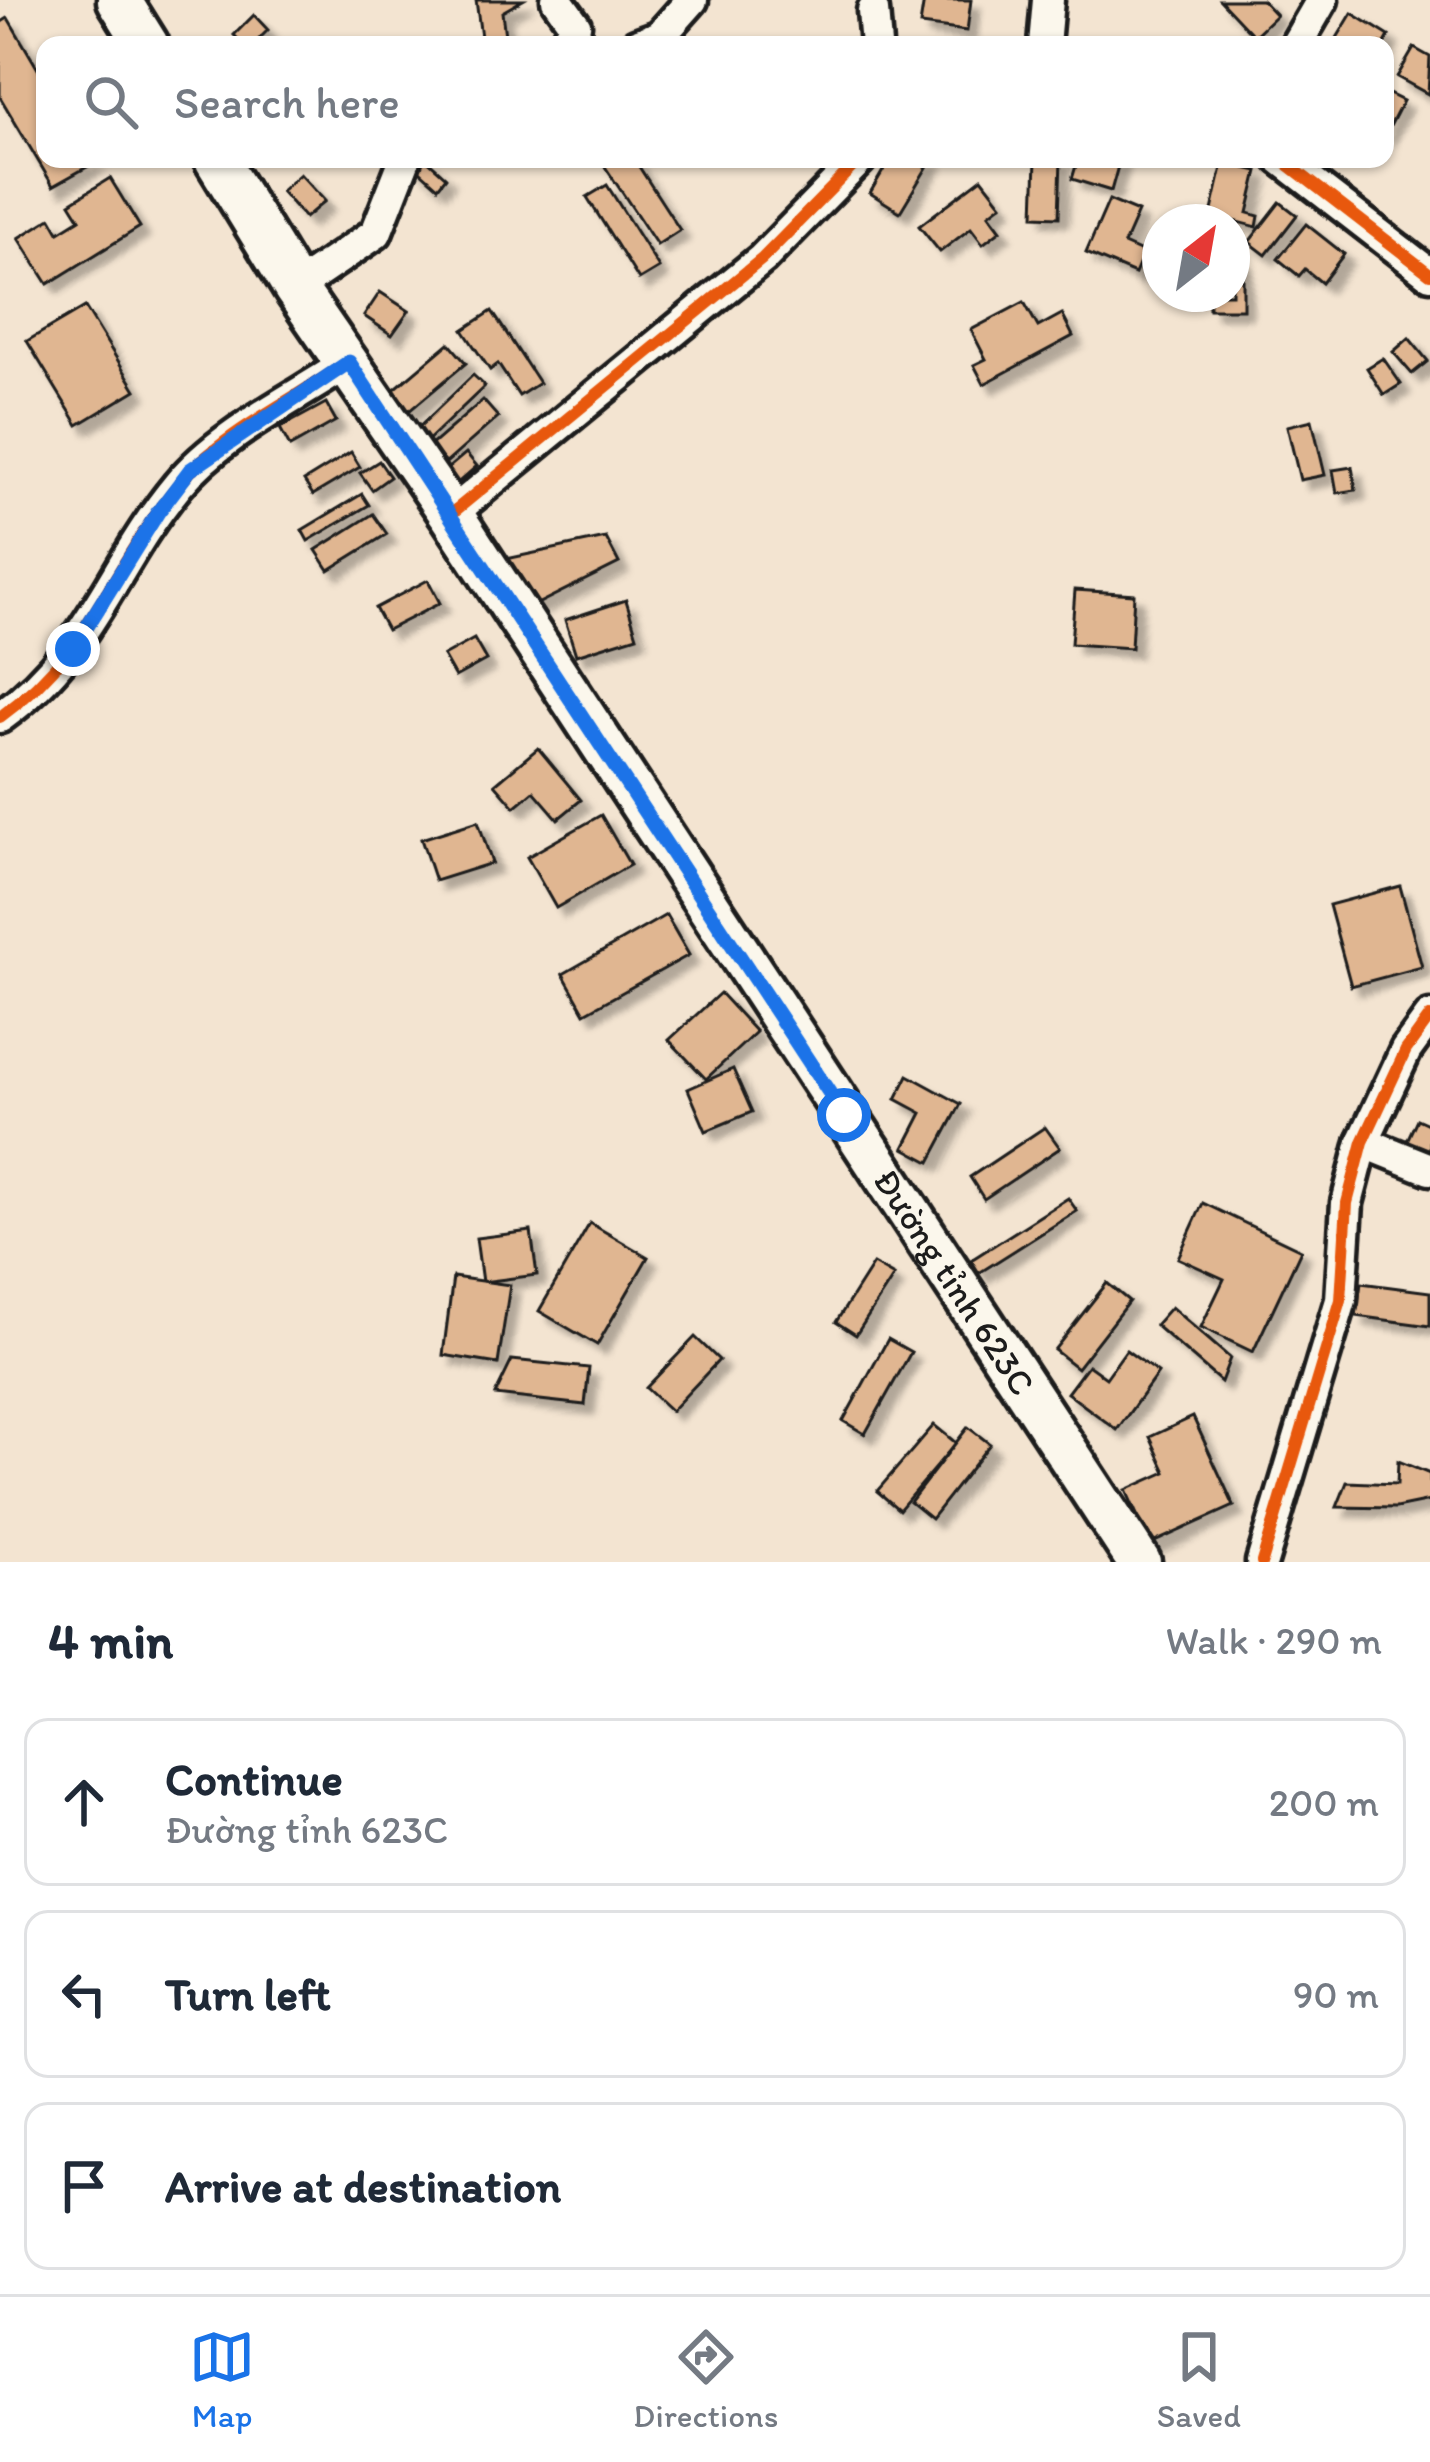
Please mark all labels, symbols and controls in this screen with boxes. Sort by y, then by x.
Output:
search box [36,36,1394,168]
icon: search [78,69,144,135]
text: Search here [174,75,400,129]
north arrow [1142,204,1250,312]
route end [46,622,100,676]
route start [817,1088,871,1142]
street label: Đường tỉnh 623C [865,1160,1045,1403]
text: 4 min [48,1610,173,1671]
text: Walk · 290 m [1165,1617,1382,1664]
text: Continue [165,1752,343,1806]
icon: ahead [51,1769,117,1835]
text: 200 m [1269,1779,1379,1826]
text: Đường tỉnh 623C [165,1806,448,1853]
icon: left [51,1961,117,2027]
text: Turn left [165,1967,331,2021]
text: 90 m [1293,1971,1379,2018]
icon: arrive [51,2153,117,2219]
text: Arrive at destination [165,2159,561,2213]
tab: Map [189,2324,255,2435]
tab: Directions [633,2324,778,2435]
tab: Saved [1157,2324,1241,2435]

